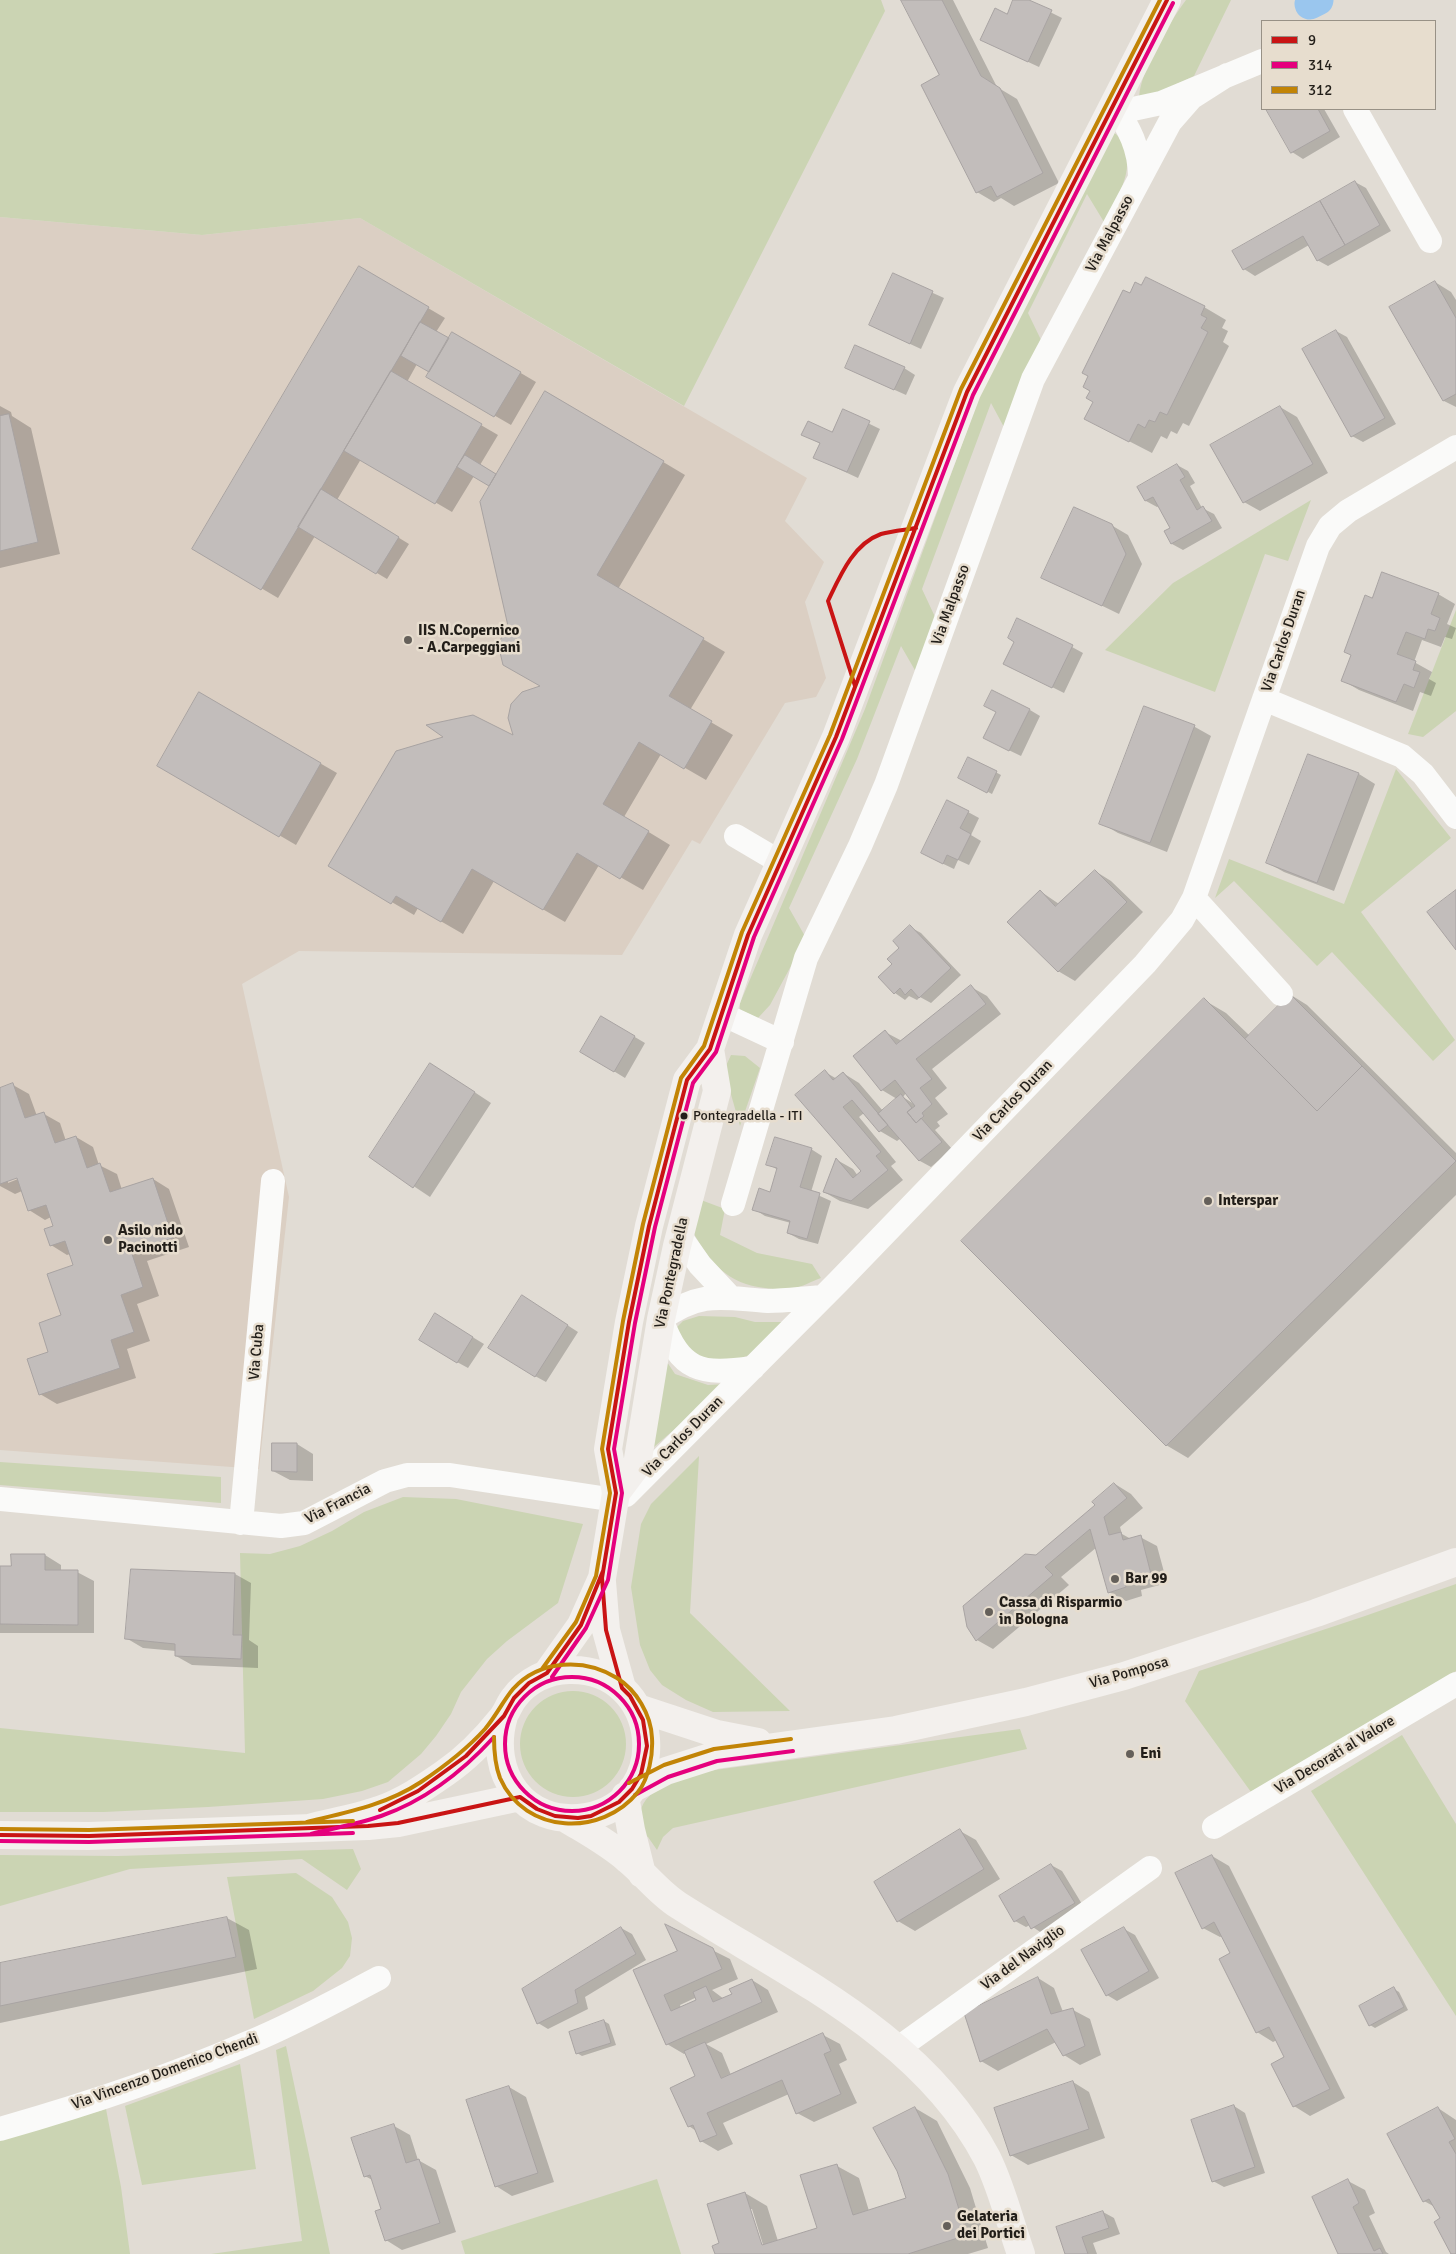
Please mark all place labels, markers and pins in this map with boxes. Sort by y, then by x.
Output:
place label: IIS N.Copernico - A.Carpeggiani [418,622,520,657]
marker: IIS N.Copernico - A.Carpeggiani [402,634,414,646]
place label: Pontegradella - ITI [693,1108,803,1124]
marker: Pontegradella - ITI [679,1111,689,1121]
place label: Interspar [1218,1192,1278,1210]
marker: Interspar [1202,1195,1214,1207]
place label: Asilo nido Pacinotti [118,1222,183,1257]
marker: Asilo nido Pacinotti [102,1234,114,1246]
place label: Bar 99 [1125,1570,1167,1588]
marker: Bar 99 [1109,1573,1121,1585]
place label: Cassa di Risparmio in Bologna [999,1594,1122,1629]
marker: Cassa di Risparmio in Bologna [983,1606,995,1618]
place label: Eni [1140,1745,1161,1763]
marker: Eni [1124,1748,1136,1760]
place label: Gelateria dei Portici [957,2208,1025,2243]
marker: Gelateria dei Portici [941,2220,953,2232]

